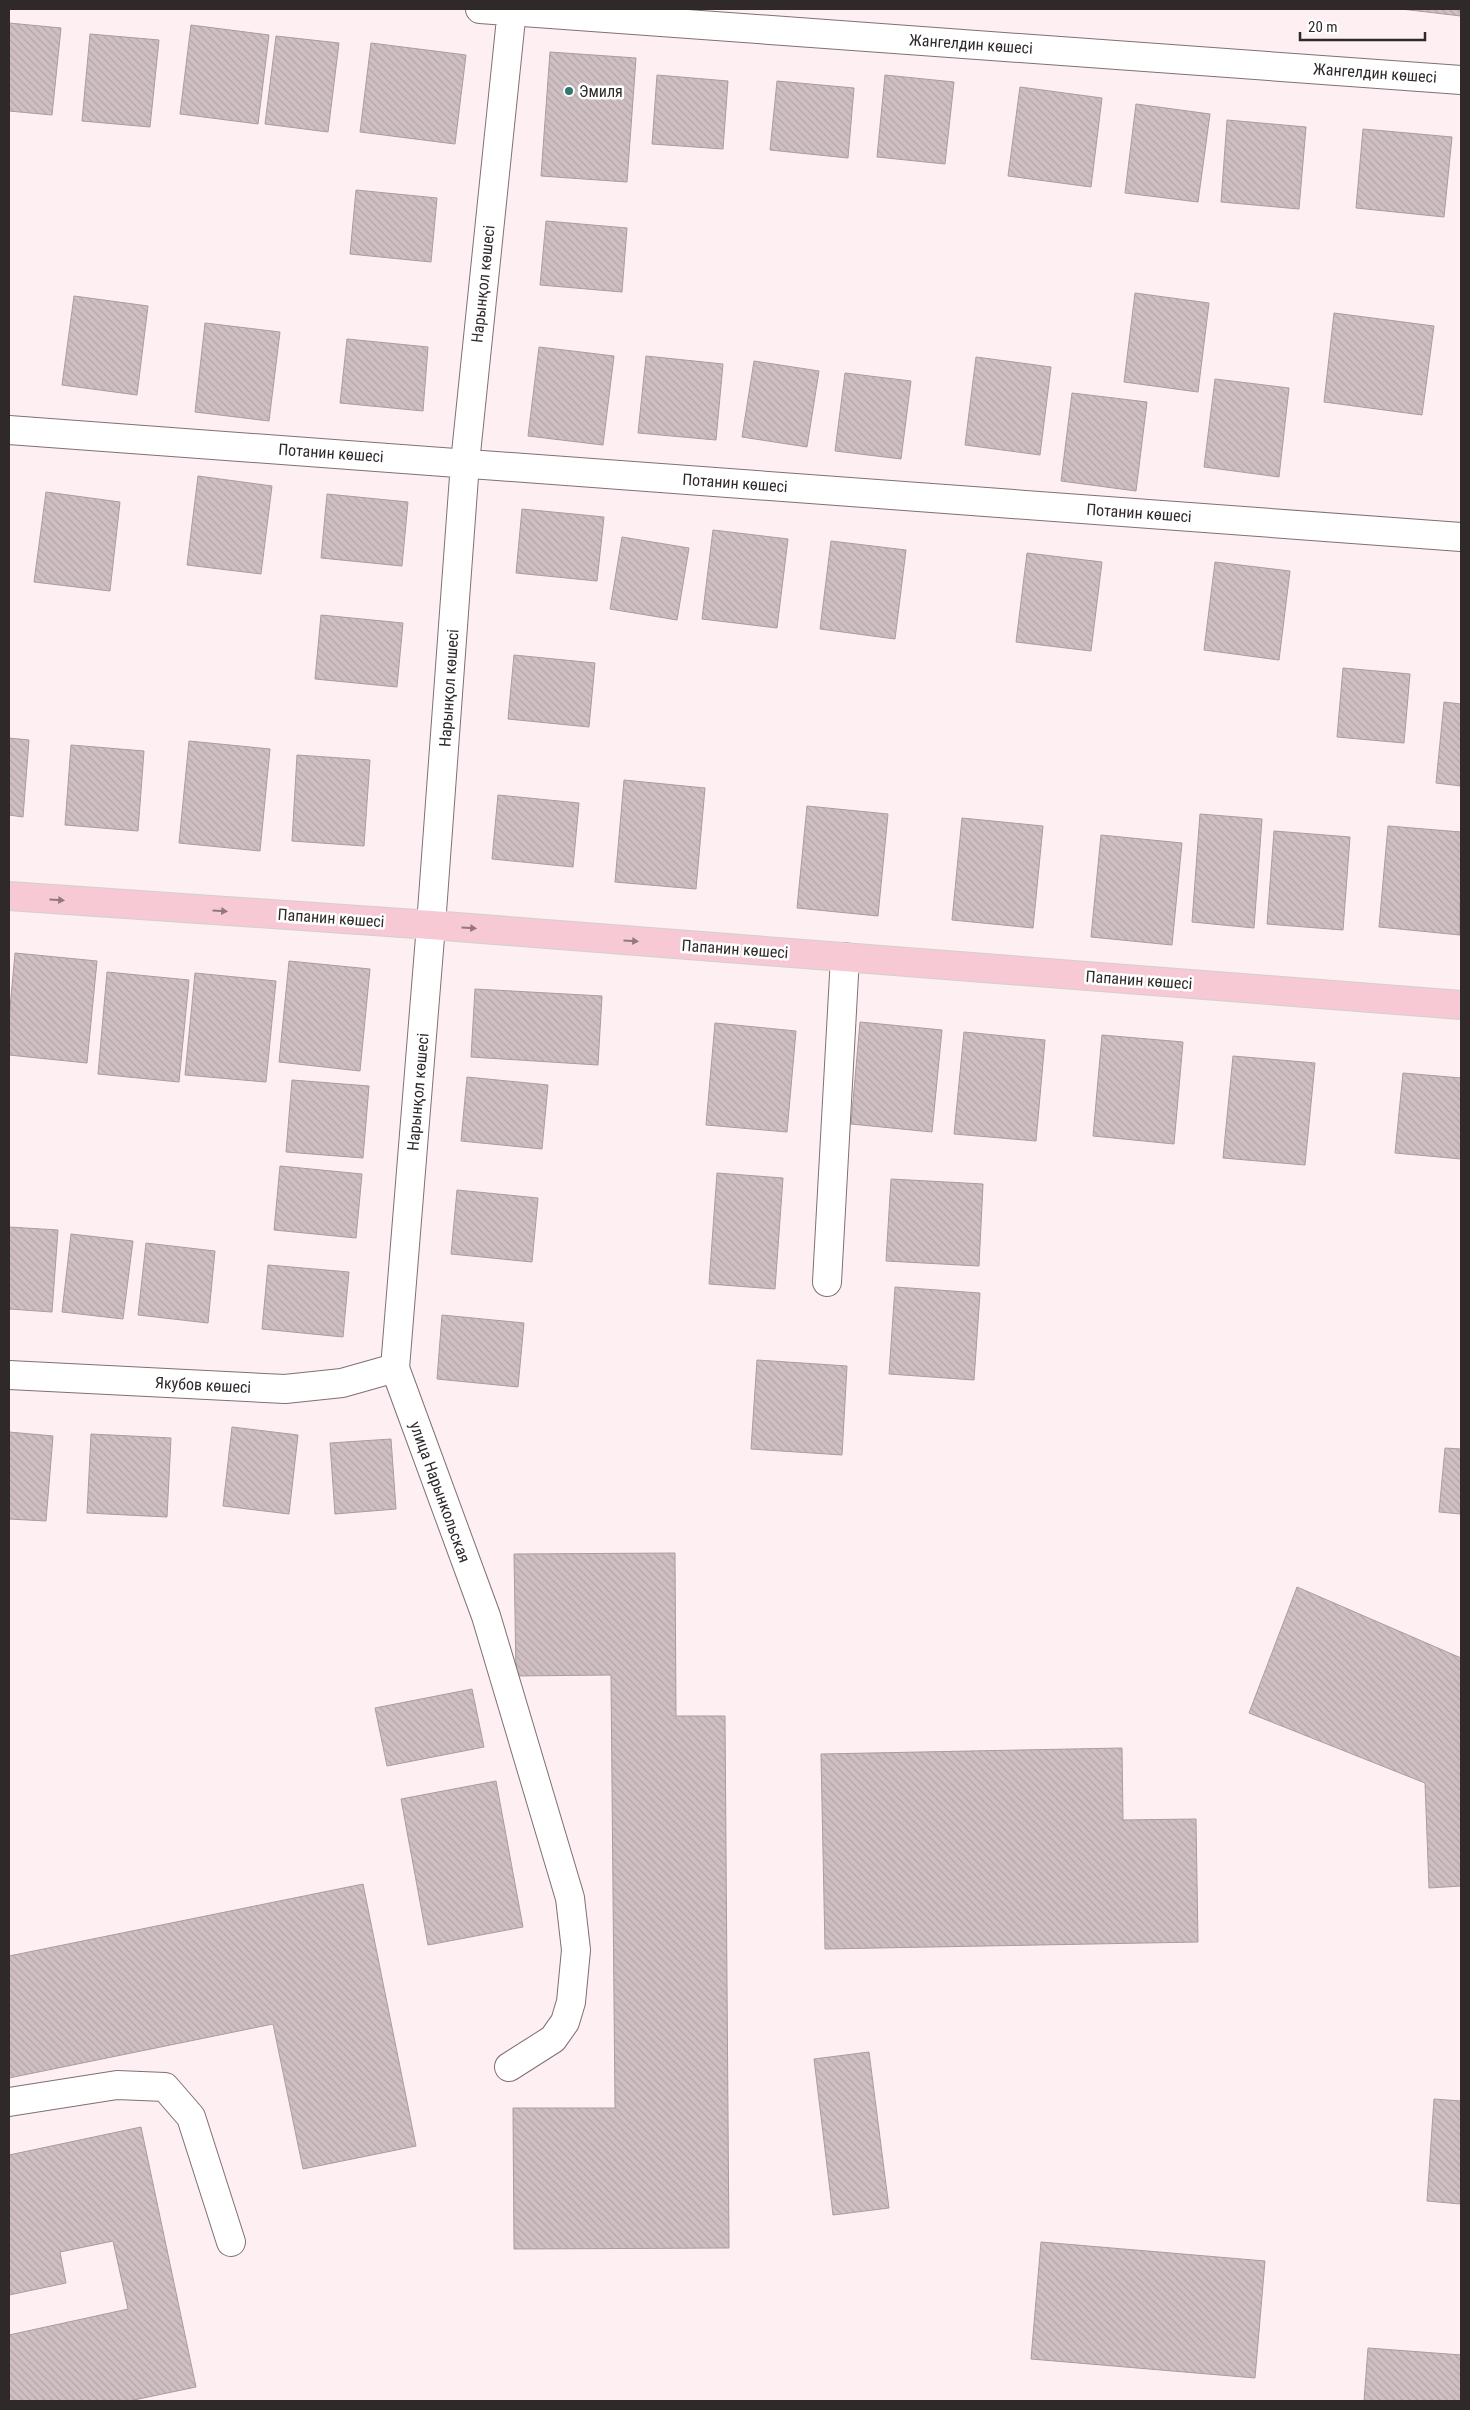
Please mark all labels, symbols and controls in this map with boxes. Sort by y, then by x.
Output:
scale bar [1300,10,1425,42]
text: 20 m [1308,18,1338,36]
street label: Жангелдин көшесі [909,30,1033,58]
street label: Жангелдин көшесі [1313,59,1437,87]
place label: Эмиля [579,82,623,101]
marker: Эмиля [563,85,575,97]
street label: Нарынқол көшесі [467,224,499,344]
street label: Потанин көшесі [278,440,384,466]
street label: Потанин көшесі [682,470,788,496]
street label: Потанин көшесі [1086,500,1192,526]
street label: Нарынқол көшесі [435,628,463,748]
one-way arrow [50,896,66,904]
street label: Папанин көшесі [277,905,385,931]
one-way arrow [212,907,228,915]
one-way arrow [461,924,477,932]
street label: Папанин көшесі [681,936,789,962]
one-way arrow [623,937,639,945]
street label: Папанин көшесі [1085,967,1193,993]
street label: Нарынқол көшесі [403,1032,433,1152]
street label: Якубов көшесі [154,1373,252,1397]
street label: улица Нарынкольская [406,1419,474,1565]

